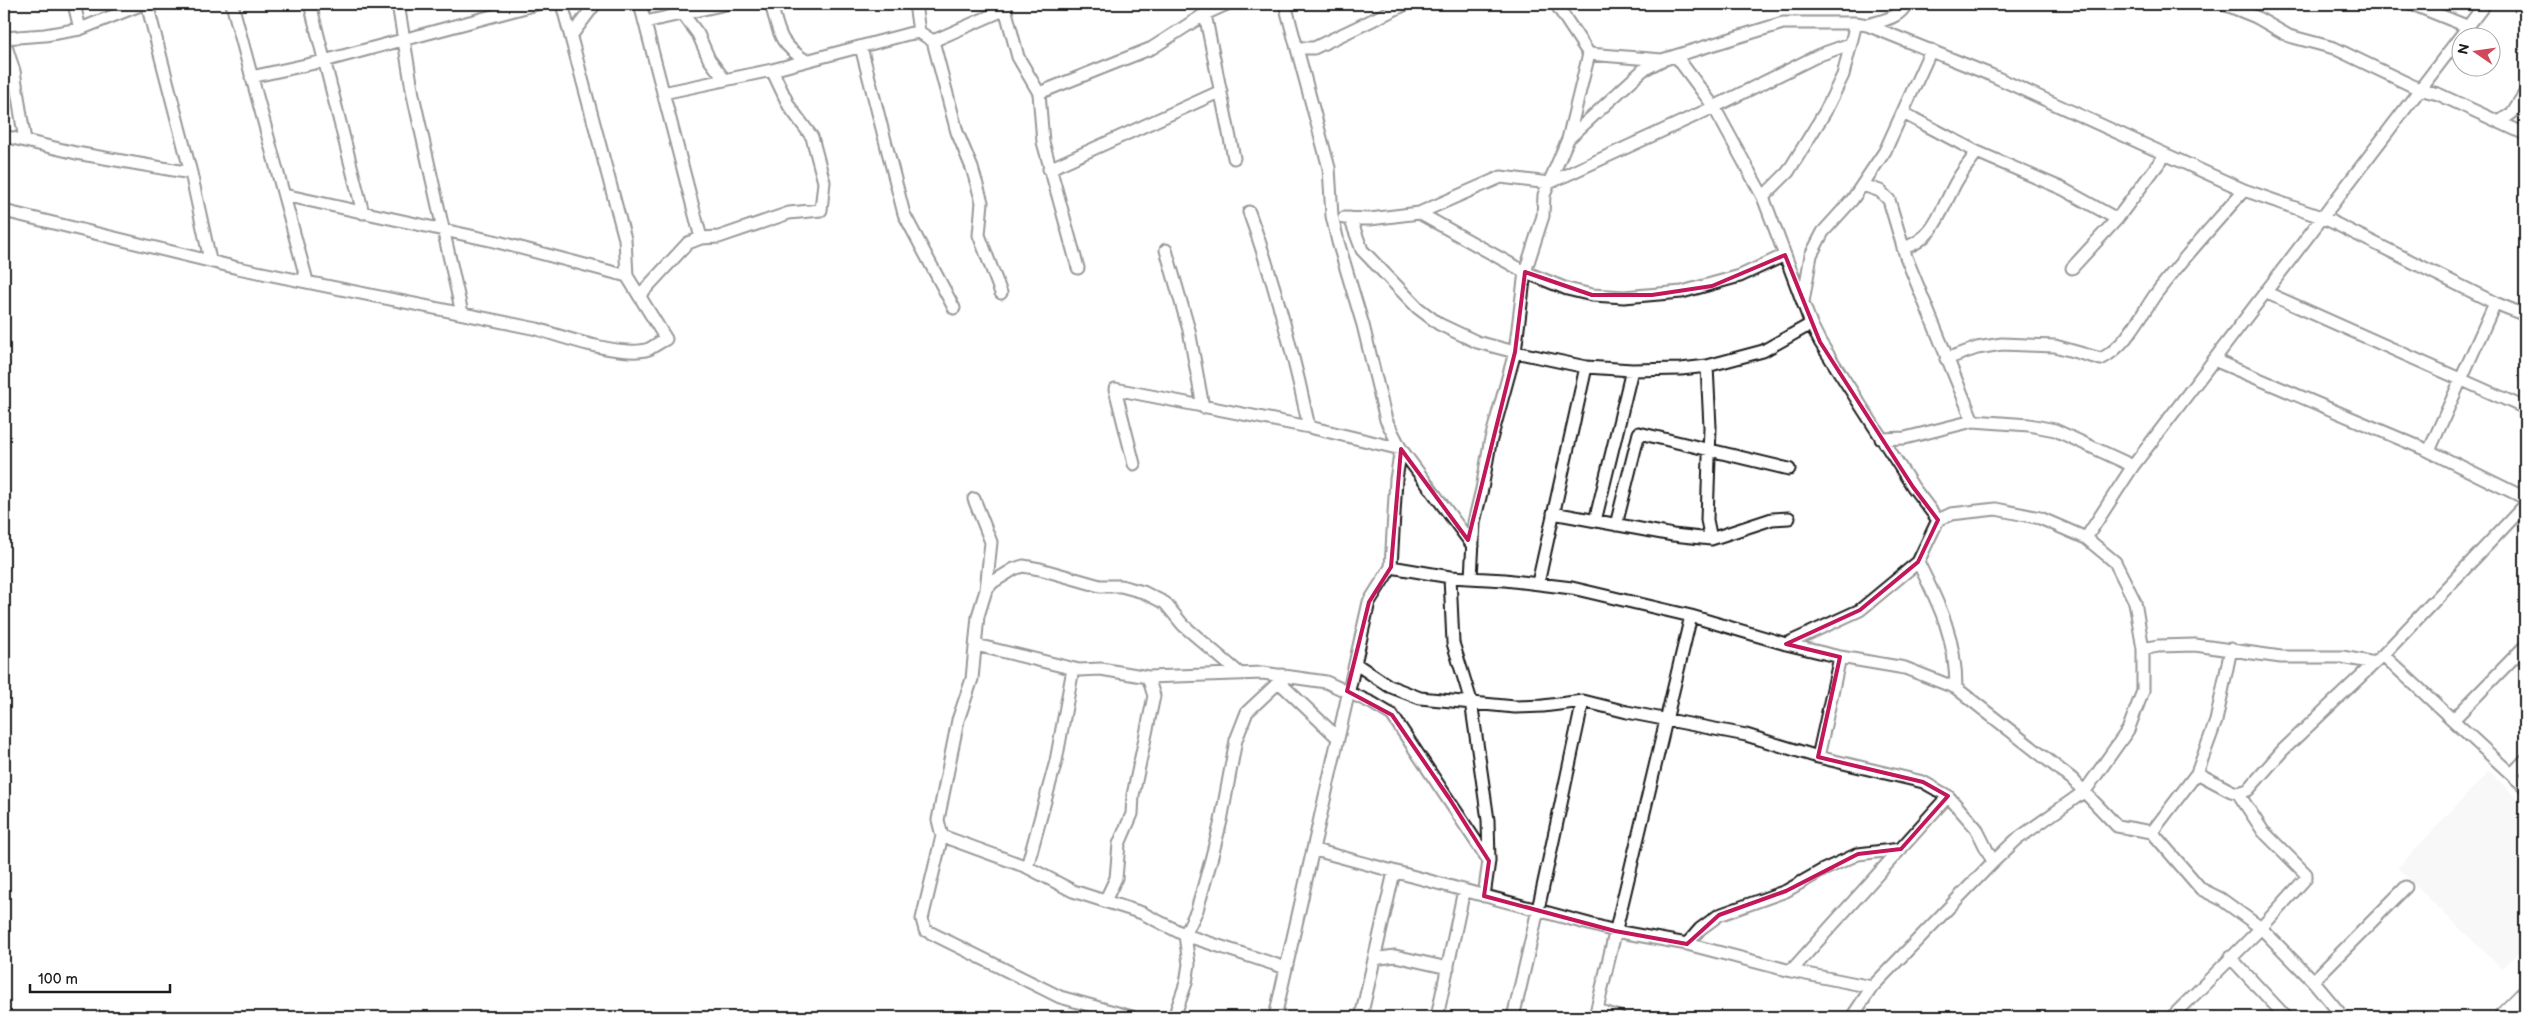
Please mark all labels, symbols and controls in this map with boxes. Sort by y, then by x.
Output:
north arrow [2452,28,2502,78]
text: N [2454,42,2473,56]
scale bar [30,961,170,993]
text: 100 m [38,970,78,989]

